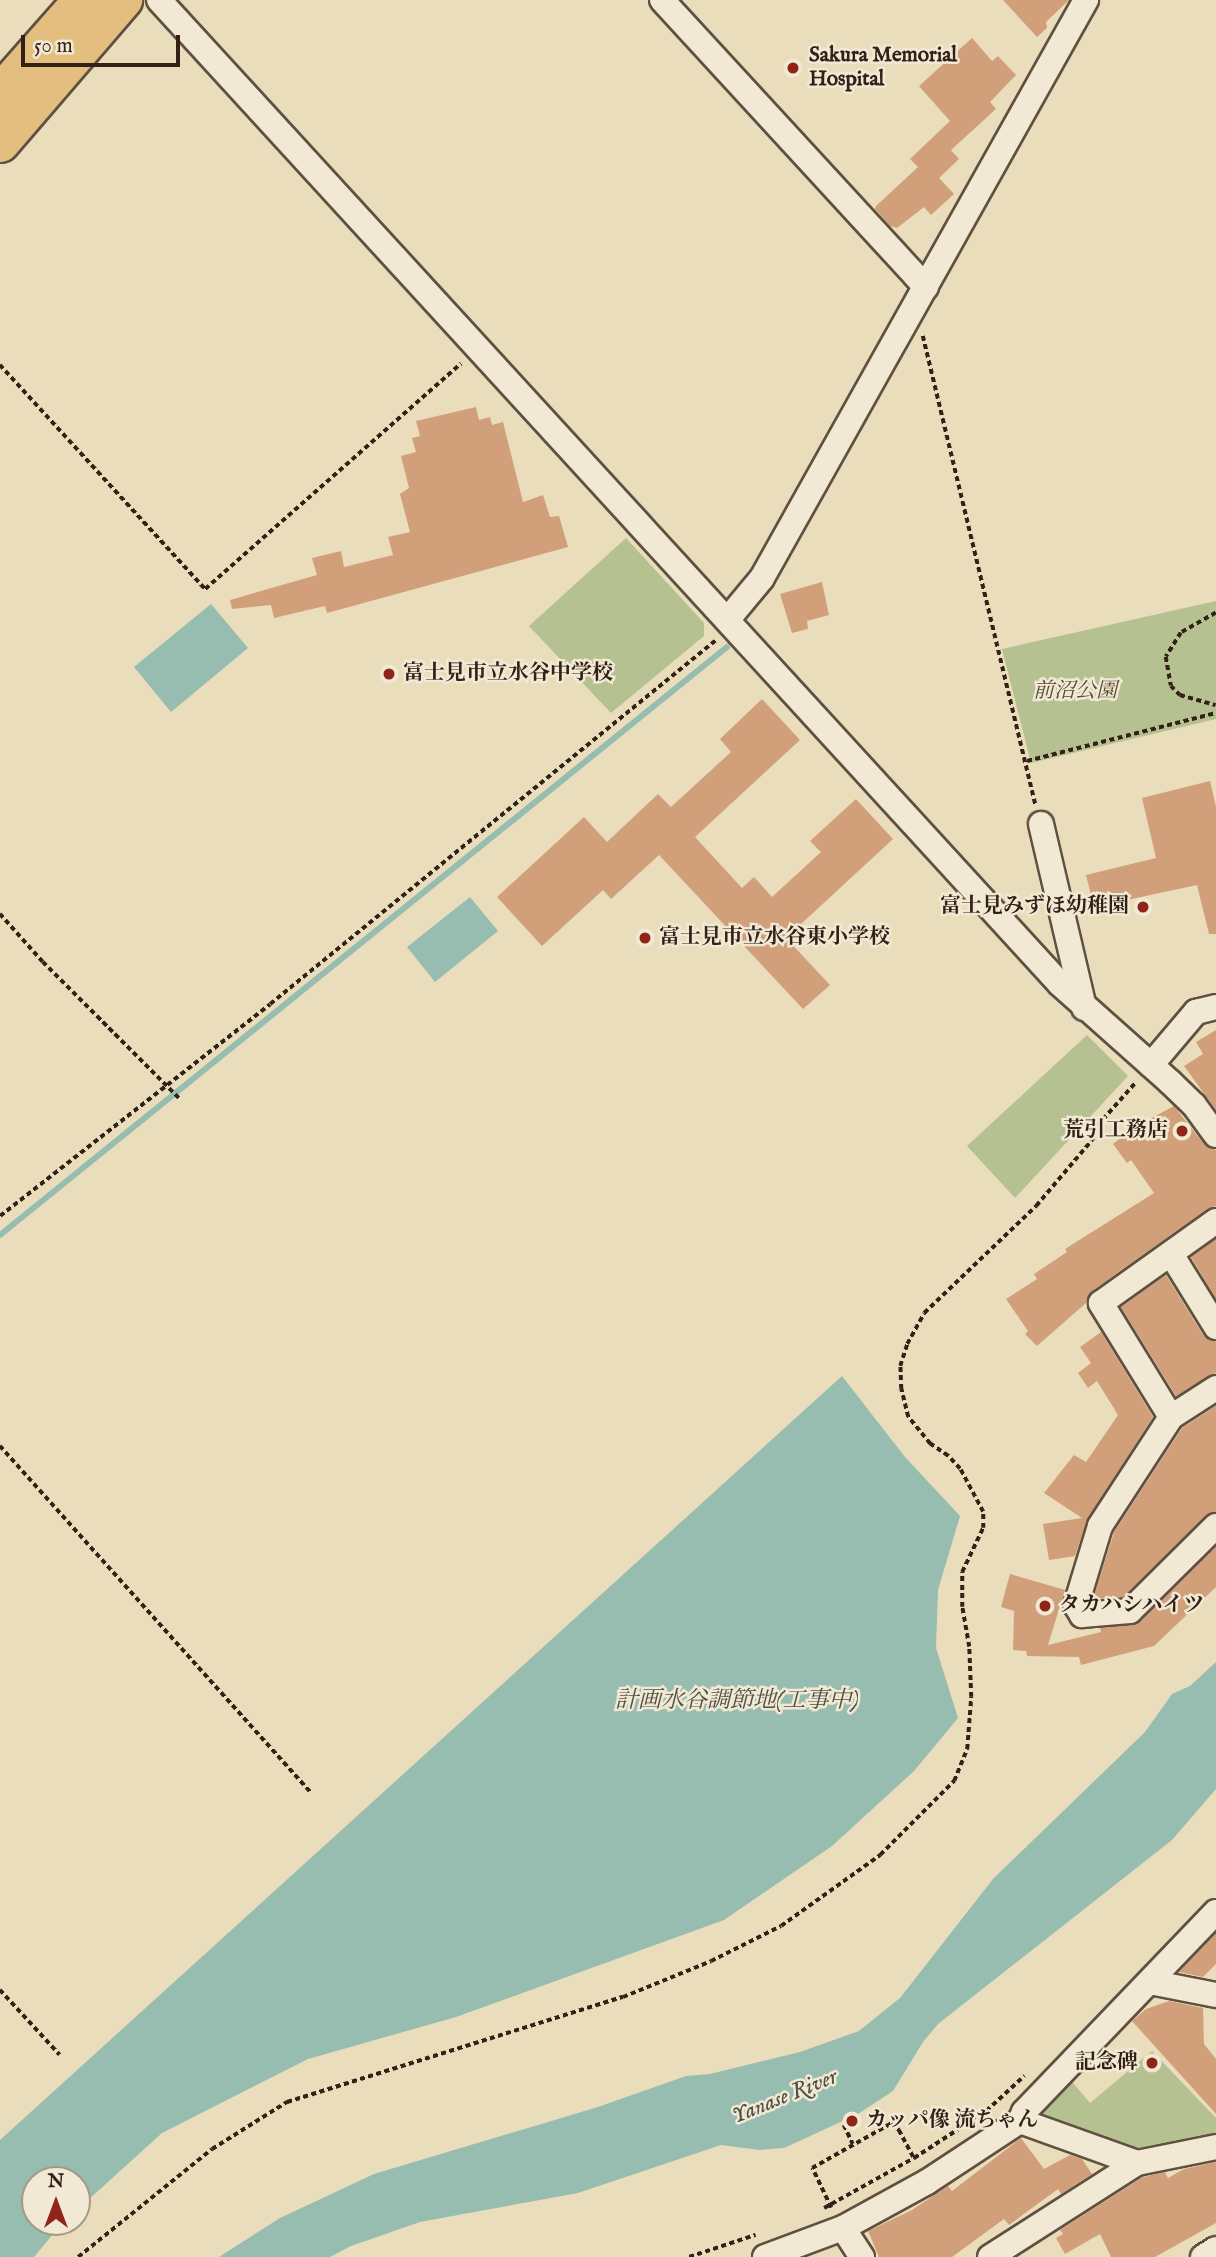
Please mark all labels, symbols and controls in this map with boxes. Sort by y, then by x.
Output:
scale bar [24,21,184,65]
text: 50 m [34,33,73,60]
place label: Sakura Memorial Hospital [809,43,957,93]
marker: Sakura Memorial Hospital [783,58,803,78]
place label: 富士見市立水谷中学校 [403,661,613,687]
marker: 富士見市立水谷中学校 [381,666,397,682]
park label: 前沼公園 [1033,679,1117,705]
place label: 富士見みずほ幼稚園 [940,894,1129,920]
marker: 富士見みずほ幼稚園 [1135,899,1151,915]
place label: 富士見市立水谷東小学校 [659,925,890,951]
marker: 富士見市立水谷東小学校 [637,930,653,946]
place label: 荒引工務店 [1063,1118,1168,1144]
marker: 荒引工務店 [1174,1123,1190,1139]
place label: タカハシハイツ [1059,1593,1206,1619]
marker: タカハシハイツ [1037,1598,1053,1614]
water label: 計画水谷調節地(工事中) [615,1687,859,1715]
place label: 記念碑 [1075,2050,1138,2076]
marker: 記念碑 [1144,2055,1160,2071]
water label: Yanase River [728,2063,842,2131]
place label: カッパ像 流ちゃん [866,2108,1039,2134]
marker: カッパ像 流ちゃん [844,2113,860,2129]
north arrow [21,2166,91,2236]
text: N [48,2170,64,2194]

